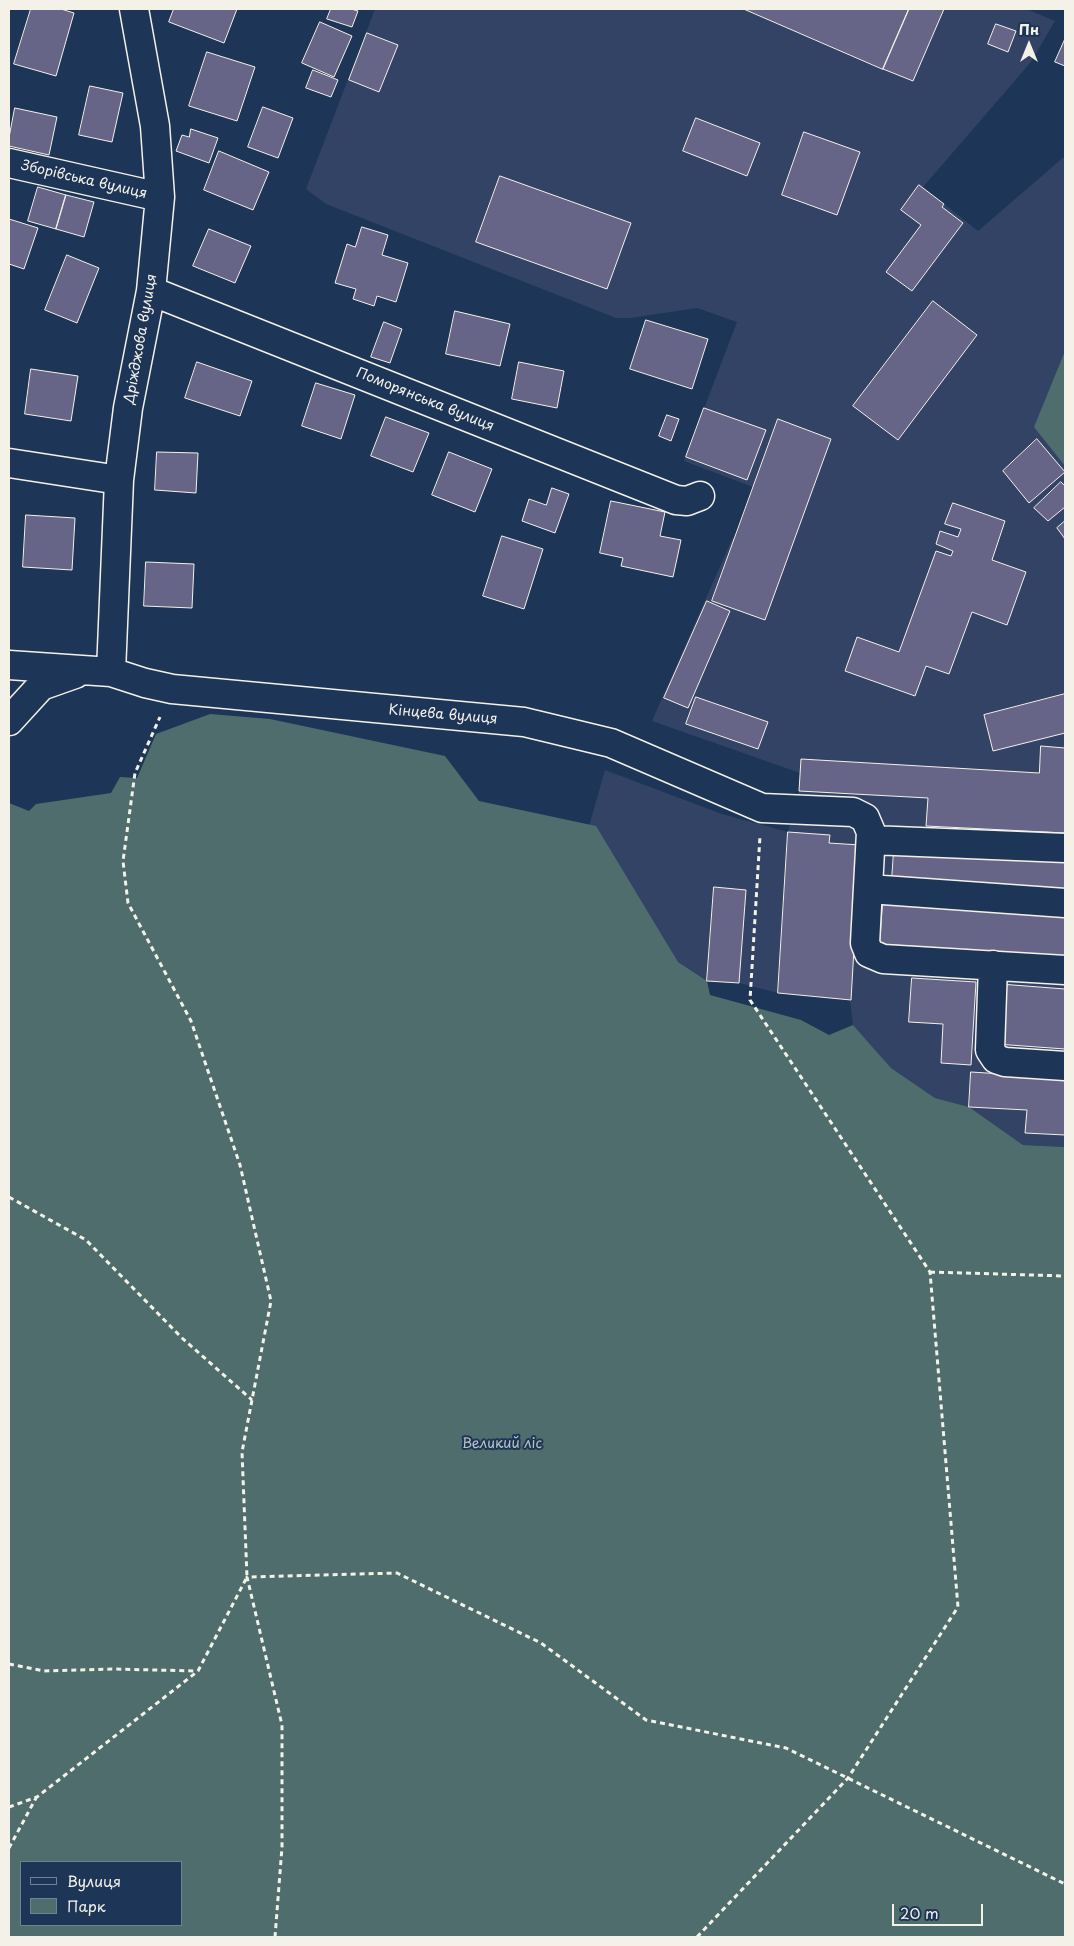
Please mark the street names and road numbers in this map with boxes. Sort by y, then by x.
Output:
street label: Зборівська вулиця [19,157,149,203]
street label: Дріжджова вулиця [121,273,161,405]
street label: Поморянська вулиця [354,365,496,435]
street label: Кінцева вулиця [388,702,498,728]

